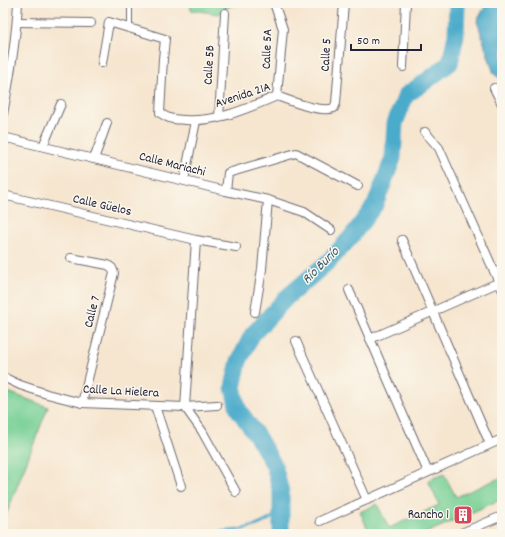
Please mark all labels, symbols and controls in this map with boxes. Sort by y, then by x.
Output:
scale bar [351,26,421,52]
street label: Calle 5A [258,28,278,70]
text: 50 m [357,33,380,50]
street label: Calle 5 [317,38,337,72]
street label: Calle 5B [199,45,221,85]
street label: Avenida 21A [213,78,273,114]
street label: Calle Mariachi [137,148,208,183]
street label: Calle Güelos [71,190,133,222]
water label: Río Burío [298,242,345,289]
street label: Calle 7 [80,294,106,330]
street label: Calle La Hielera [82,381,160,404]
building icon: Rancho 1 [452,504,474,526]
place label: Rancho 1 [408,506,449,525]

